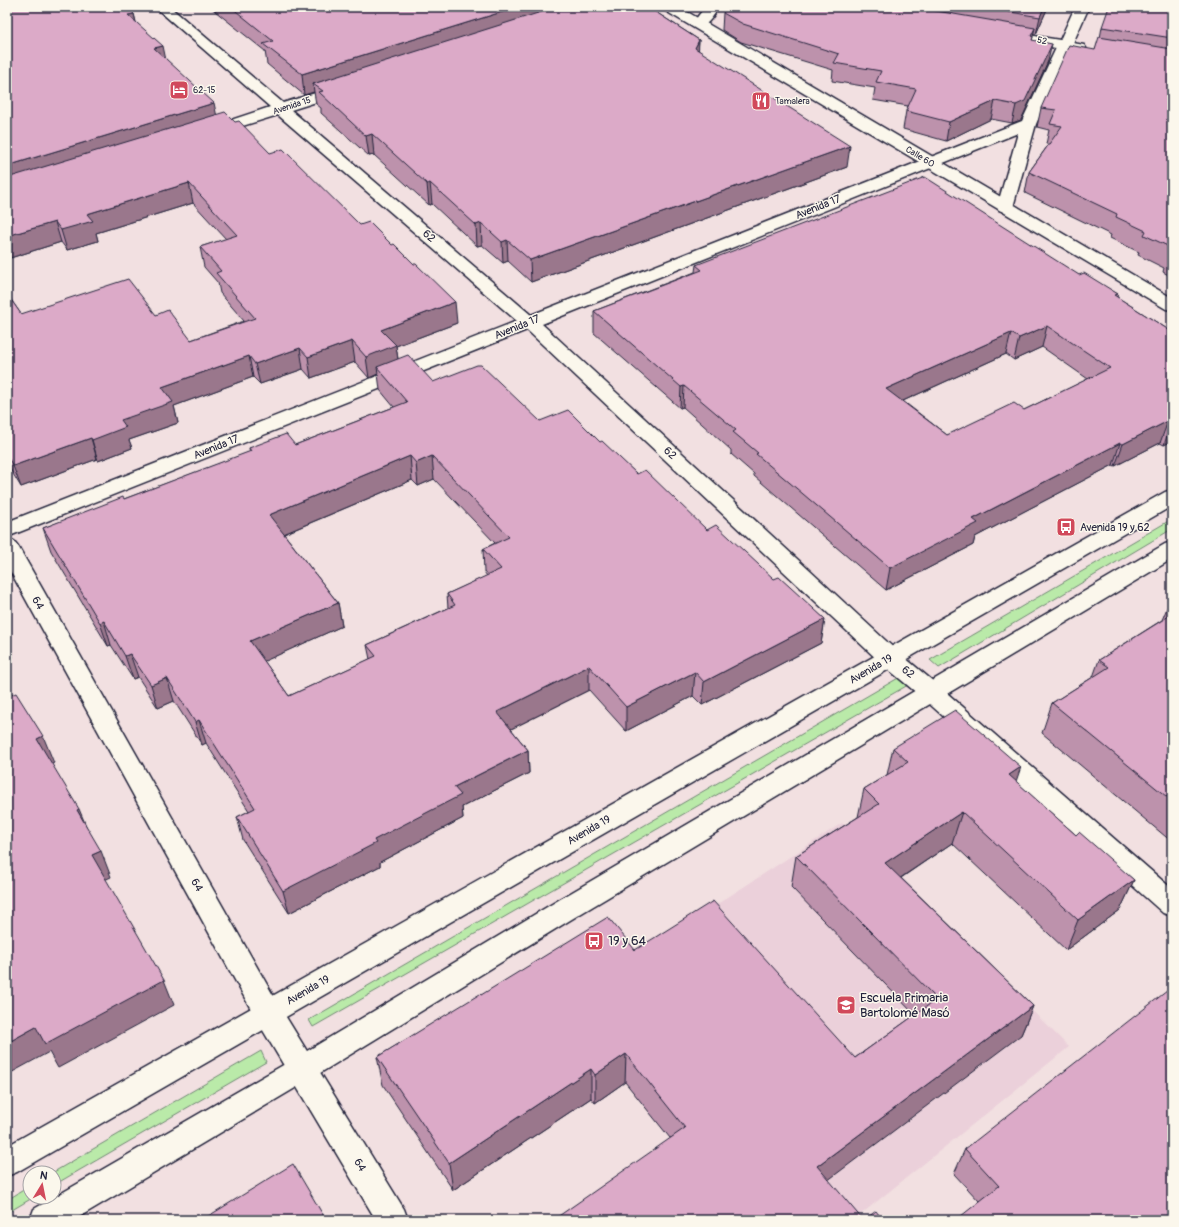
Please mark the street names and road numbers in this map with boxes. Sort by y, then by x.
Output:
street label: 52 [1036,35,1048,47]
street label: Avenida 15 [272,95,312,117]
street label: Calle 60 [904,144,936,170]
street label: Avenida 17 [793,192,843,222]
street label: 62 [420,227,438,245]
street label: Avenida 17 [492,312,542,342]
street label: Avenida 17 [191,432,241,462]
street label: 62 [661,444,679,462]
street label: 64 [29,594,47,612]
street label: Avenida 19 [847,651,895,687]
street label: 62 [899,663,917,681]
street label: Avenida 19 [565,812,613,848]
street label: 64 [188,876,206,894]
street label: Avenida 19 [284,972,332,1008]
street label: 64 [351,1156,369,1174]

